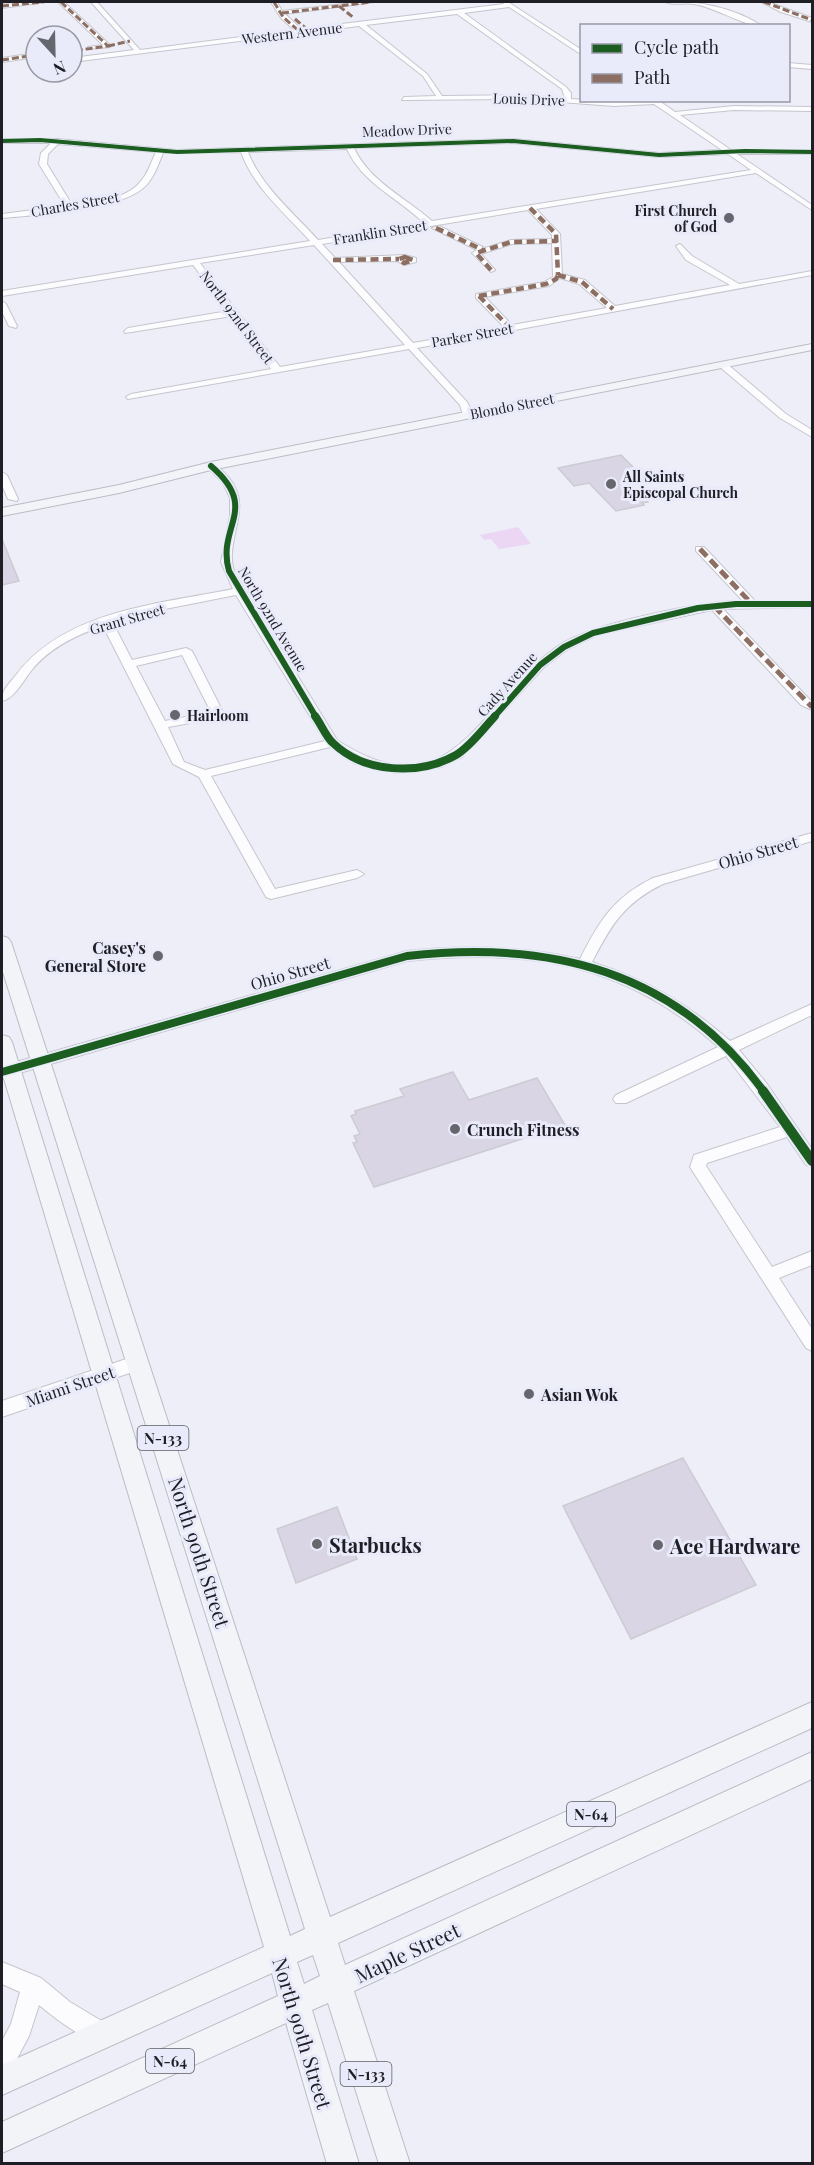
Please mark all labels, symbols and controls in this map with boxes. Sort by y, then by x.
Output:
street label: Western Avenue [240,17,343,49]
north arrow [24,24,84,84]
legend [580,24,790,102]
text: Cycle path [634,35,719,59]
text: N [50,56,69,80]
text: Path [634,65,671,89]
street label: Louis Drive [493,88,565,110]
street label: Meadow Drive [362,119,452,141]
street label: Charles Street [29,187,122,221]
place label: First Church of God [635,201,718,236]
marker: First Church of God [722,211,736,225]
street label: Franklin Street [332,215,429,249]
street label: North 92nd Street [196,267,279,368]
street label: Parker Street [430,318,515,352]
street label: Blondo Street [468,388,557,423]
place label: All Saints Episcopal Church [622,467,738,502]
marker: All Saints Episcopal Church [604,477,618,491]
street label: North 92nd Avenue [234,563,312,675]
street label: Grant Street [87,599,168,639]
street label: Cady Avenue [473,648,541,720]
place label: Hairloom [187,706,249,725]
marker: Hairloom [168,708,182,722]
street label: Ohio Street [716,831,800,873]
place label: Casey's General Store [45,937,146,976]
marker: Casey's General Store [151,949,165,963]
street label: Ohio Street [248,952,332,994]
place label: Crunch Fitness [467,1119,579,1140]
marker: Crunch Fitness [448,1122,462,1136]
street label: Miami Street [23,1361,117,1411]
place label: Asian Wok [540,1384,619,1405]
marker: Asian Wok [522,1387,536,1401]
road number: N-133 [138,1426,188,1450]
street label: North 90th Street [163,1473,237,1632]
place label: Starbucks [329,1531,422,1558]
place label: Ace Hardware [669,1532,800,1559]
marker: Starbucks [310,1537,324,1551]
marker: Ace Hardware [651,1538,665,1552]
road number: N-64 [567,1802,615,1826]
street label: Maple Street [350,1915,465,1988]
street label: North 90th Street [267,1954,339,2113]
road number: N-64 [146,2049,194,2073]
road number: N-133 [340,2062,392,2086]

